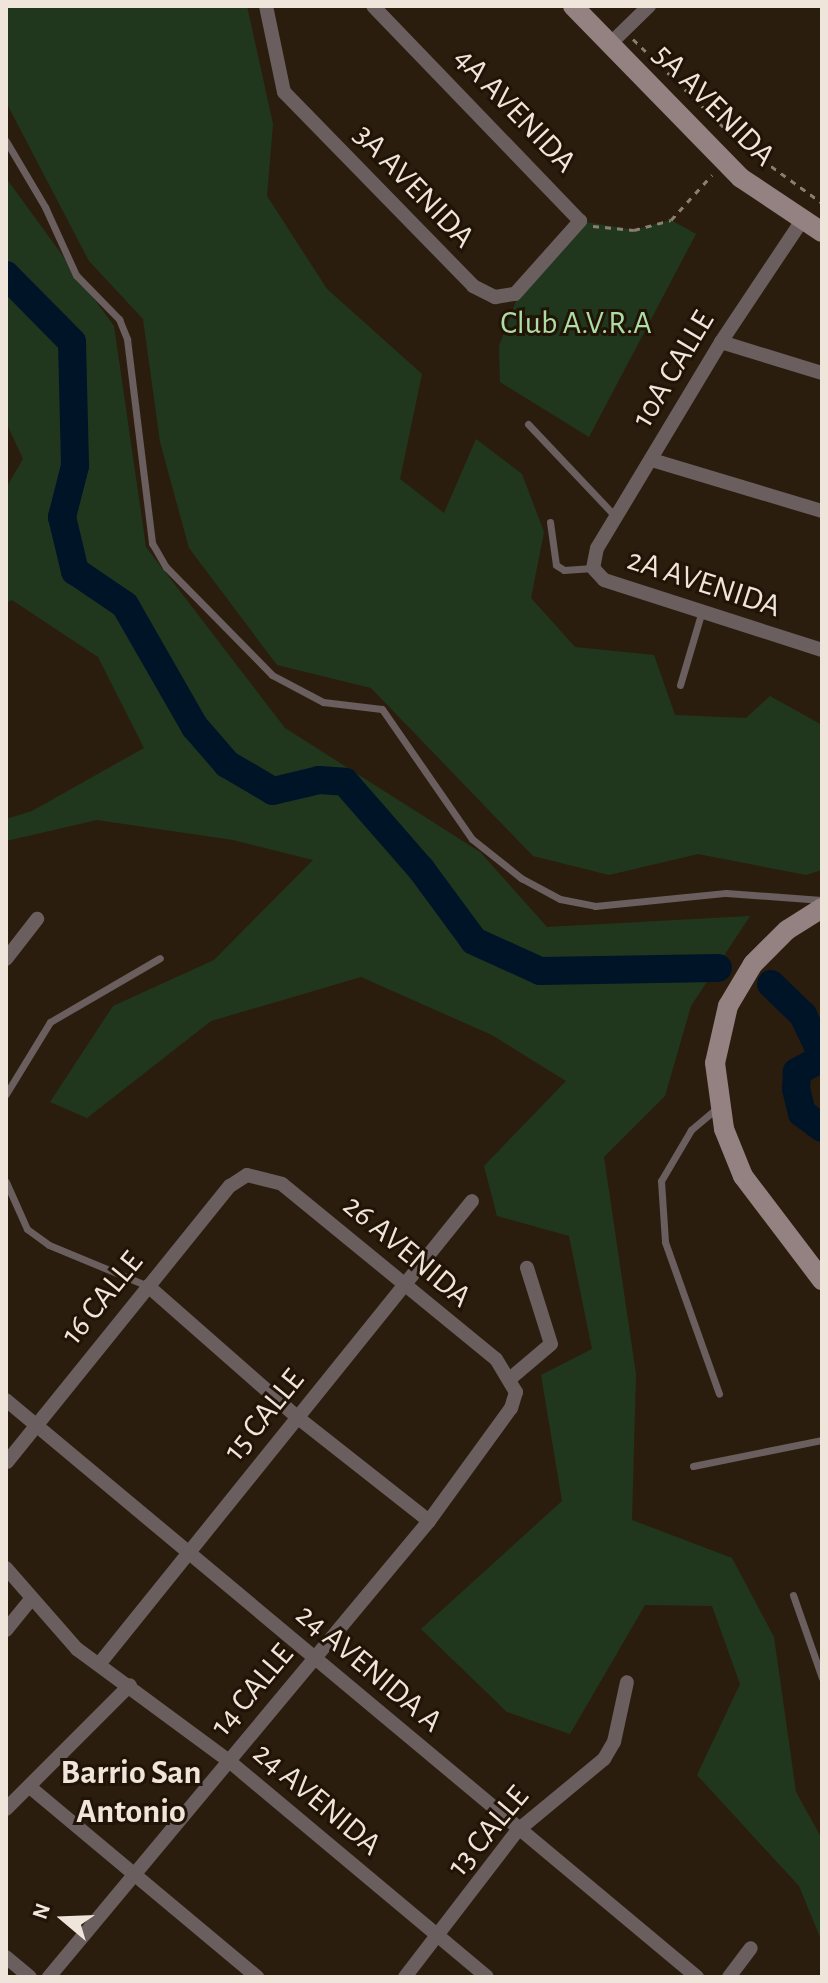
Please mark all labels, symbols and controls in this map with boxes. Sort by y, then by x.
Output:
street label: 5A AVENIDA [645,36,783,174]
street label: 4A AVENIDA [446,39,584,181]
street label: 3A AVENIDA [346,116,482,256]
park label: Club A.V.R.A [500,304,652,342]
street label: 10A CALLE [623,304,723,434]
street label: 2A AVENIDA [623,540,785,626]
street label: 26 AVENIDA [335,1186,479,1316]
street label: 16 CALLE [53,1244,151,1352]
street label: 15 CALLE [215,1361,313,1469]
street label: 24 AVENIDA A [288,1596,450,1740]
street label: 14 CALLE [202,1636,302,1744]
street label: 24 AVENIDA [245,1734,389,1864]
district label: Barrio San Antonio [61,1753,201,1832]
street label: 13 CALLE [439,1778,537,1884]
north arrow [24,1879,104,1959]
text: N [28,1900,54,1922]

